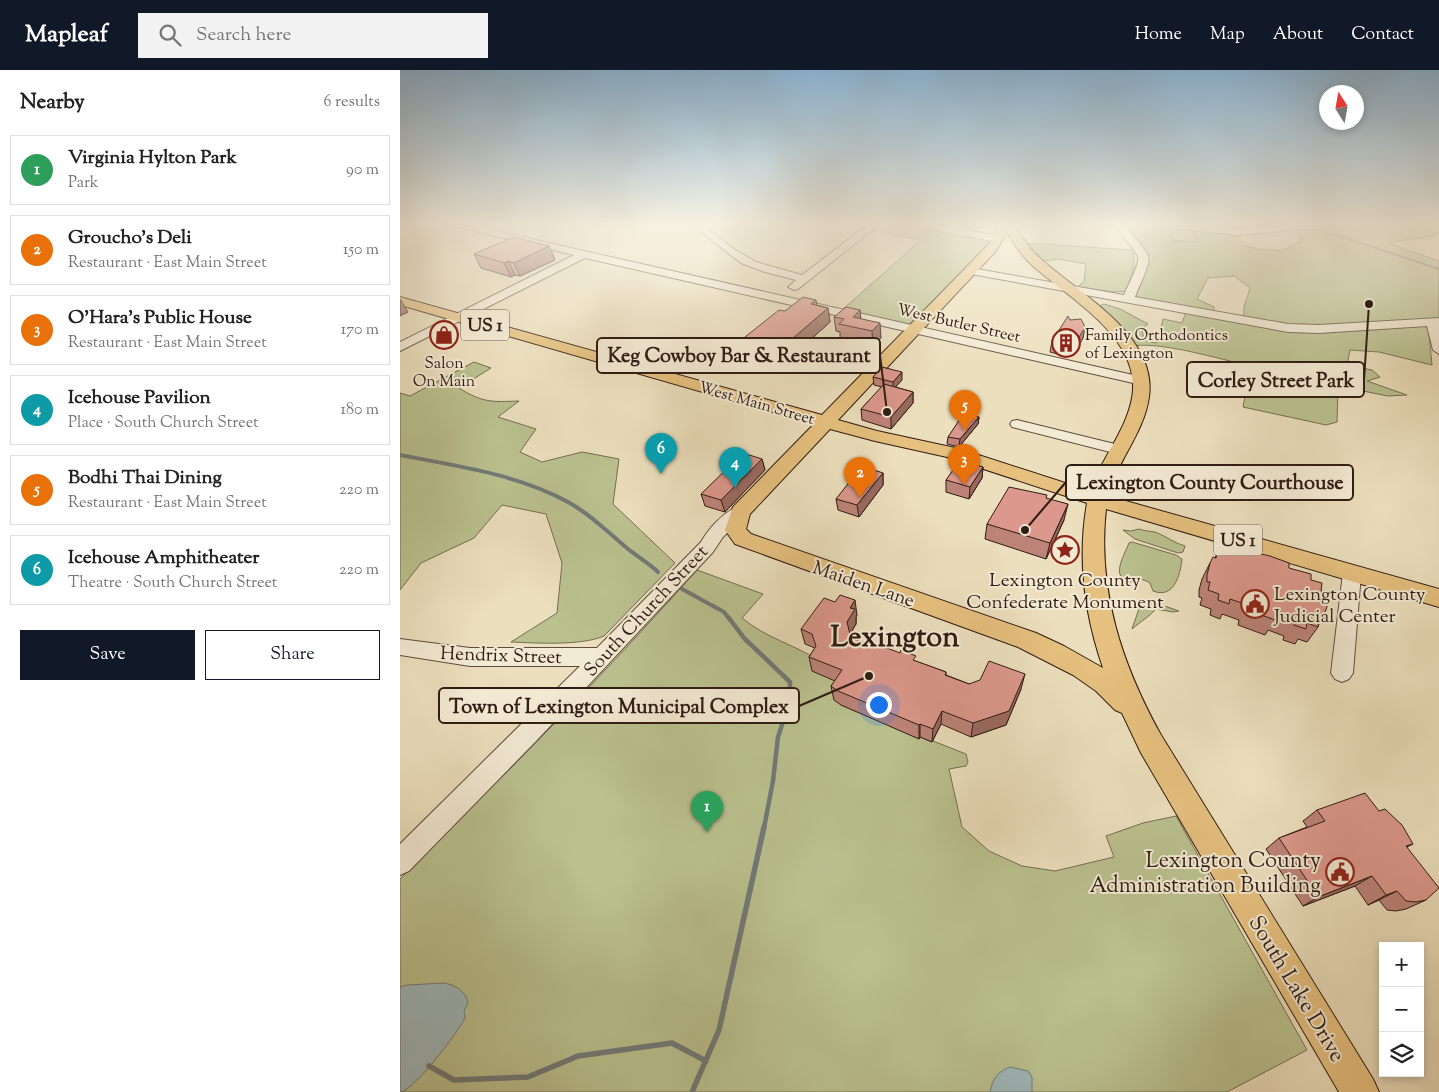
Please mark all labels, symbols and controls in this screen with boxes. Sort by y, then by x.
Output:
search box [138,13,488,58]
text: Mapleaf [25,18,108,52]
icon: search [156,21,184,49]
text: Search here [196,22,291,49]
text: Home [1135,22,1182,48]
text: Map [1210,22,1245,48]
text: About [1273,22,1323,48]
text: Contact [1351,22,1414,48]
north arrow [1319,85,1364,130]
text: Nearby [20,88,85,118]
text: 6 results [324,91,380,114]
text: Virginia Hylton Park [68,145,237,172]
text: 1 [34,159,40,182]
text: 90 m [346,159,379,182]
text: Park [68,172,99,195]
text: Groucho's Deli [68,225,192,252]
text: 2 [33,239,41,262]
text: 150 m [343,239,379,262]
text: Restaurant · East Main Street [68,252,267,275]
street label: West Butler Street [894,299,1023,350]
text: O'Hara's Public House [68,305,252,332]
road number: US 1 [461,310,509,340]
text: 3 [34,319,40,342]
text: 170 m [341,319,379,342]
shop icon: Salon On Main [429,320,459,350]
place label: Family Orthodontics of Lexington [1085,325,1228,366]
building icon: Family Orthodontics of Lexington [1051,328,1081,358]
text: Restaurant · East Main Street [68,332,267,355]
callout: Keg Cowboy Bar & Restaurant [597,338,880,373]
text: Keg Cowboy Bar & Restaurant [607,343,871,372]
place label: Salon On Main [413,353,476,394]
callout: Corley Street Park [1187,362,1364,397]
text: Corley Street Park [1198,368,1354,397]
street label: West Main Street [696,377,817,432]
text: Icehouse Pavilion [68,385,211,412]
pin: 5 [949,390,981,431]
text: 4 [33,399,41,422]
text: 180 m [340,399,379,422]
text: Place · South Church Street [68,412,259,435]
pin: 6 [645,433,677,474]
pin: 3 [948,444,980,485]
pin: 4 [719,447,751,488]
pin: 2 [844,457,876,498]
text: Bodhi Thai Dining [68,465,222,492]
callout: Lexington County Courthouse [1066,465,1353,500]
text: Lexington County Courthouse [1076,470,1344,499]
text: 5 [34,479,40,502]
text: 220 m [339,479,379,502]
text: Restaurant · East Main Street [68,492,267,515]
road number: US 1 [1214,524,1262,556]
place icon: Lexington County Confederate Monument [1050,535,1080,565]
street label: South Church Street [578,539,716,684]
text: Icehouse Amphitheater [68,545,259,572]
street label: Maiden Lane [809,555,918,615]
text: 6 [33,559,41,582]
text: 220 m [339,559,379,582]
place label: Lexington County Confederate Monument [966,568,1164,617]
text: Theatre · South Church Street [68,572,277,595]
place label: Lexington County Judicial Center [1273,582,1426,631]
public building icon: Lexington County Judicial Center [1240,589,1270,619]
district label: Lexington [831,618,960,660]
button: Save [20,630,195,680]
button: Share [205,630,380,680]
street label: Hendrix Street [440,641,563,672]
callout: Town of Lexington Municipal Complex [439,688,799,723]
your location [866,692,892,718]
text: Town of Lexington Municipal Complex [449,694,789,723]
pin: 1 [691,791,723,832]
place label: Lexington County Administration Building [1089,846,1321,903]
public building icon: Lexington County Administration Building [1325,857,1355,887]
street label: South Lake Drive [1239,910,1352,1069]
map controls [1379,942,1424,1077]
button: + [1379,942,1424,987]
button: − [1379,987,1424,1032]
button: layers [1379,1032,1424,1077]

